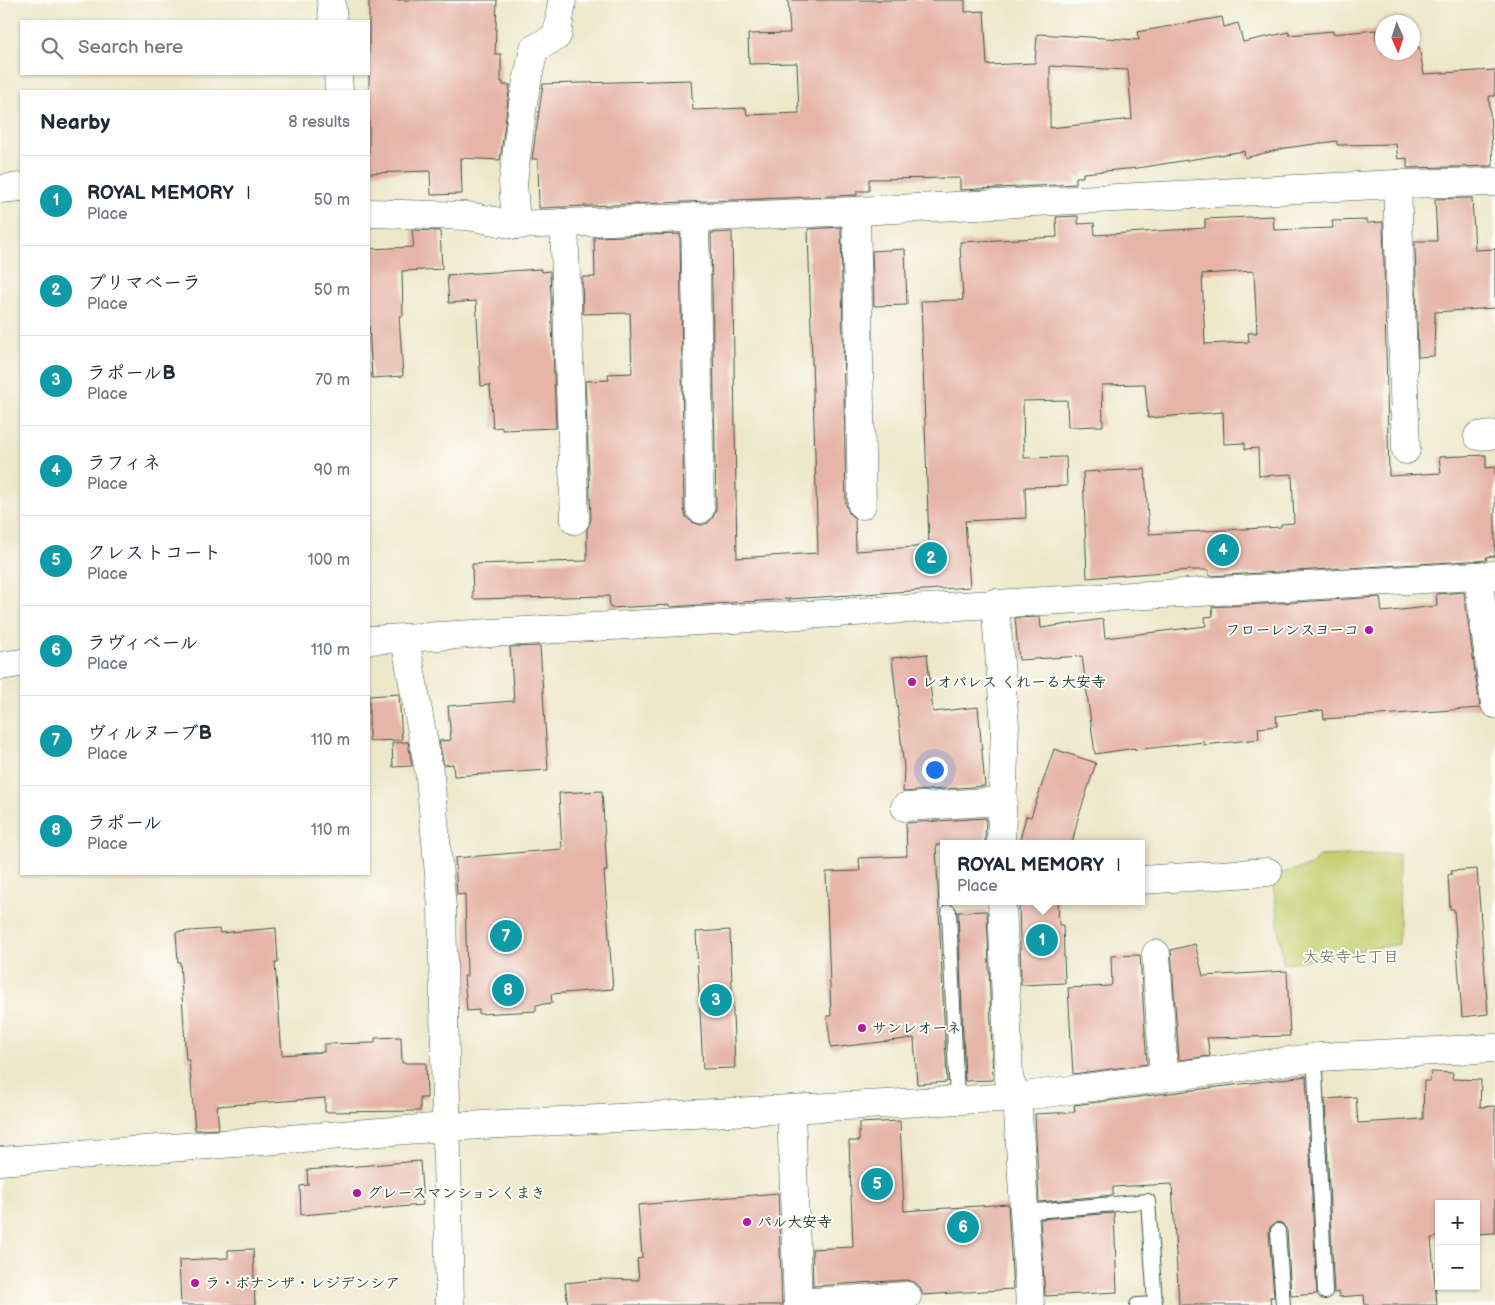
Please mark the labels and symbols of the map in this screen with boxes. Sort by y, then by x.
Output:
north arrow [1375,15,1420,60]
pin: 4 [1207,531,1239,569]
pin: 2 [915,539,947,577]
place label: フローレンスヨーコ [1225,621,1359,640]
marker: フローレンスヨーコ [1363,624,1375,636]
place label: レオパレス くれーる大安寺 [922,673,1106,692]
marker: レオパレス くれーる大安寺 [906,676,918,688]
your location [922,757,948,783]
pin: 7 [490,917,522,955]
pin: 1 [1026,921,1058,959]
district label: 大安寺七丁目 [1303,948,1399,967]
pin: 8 [492,971,524,1009]
pin: 3 [700,981,732,1019]
place label: サンレオーネ [872,1019,961,1038]
marker: サンレオーネ [856,1022,868,1034]
pin: 5 [861,1165,893,1203]
place label: グレースマンションくまき [367,1184,546,1203]
marker: グレースマンションくまき [351,1187,363,1199]
pin: 6 [947,1208,979,1246]
place label: パル大安寺 [757,1213,832,1232]
marker: パル大安寺 [741,1216,753,1228]
place label: ラ・ボナンザ・レジデンシア [205,1274,400,1293]
marker: ラ・ボナンザ・レジデンシア [189,1277,201,1289]

